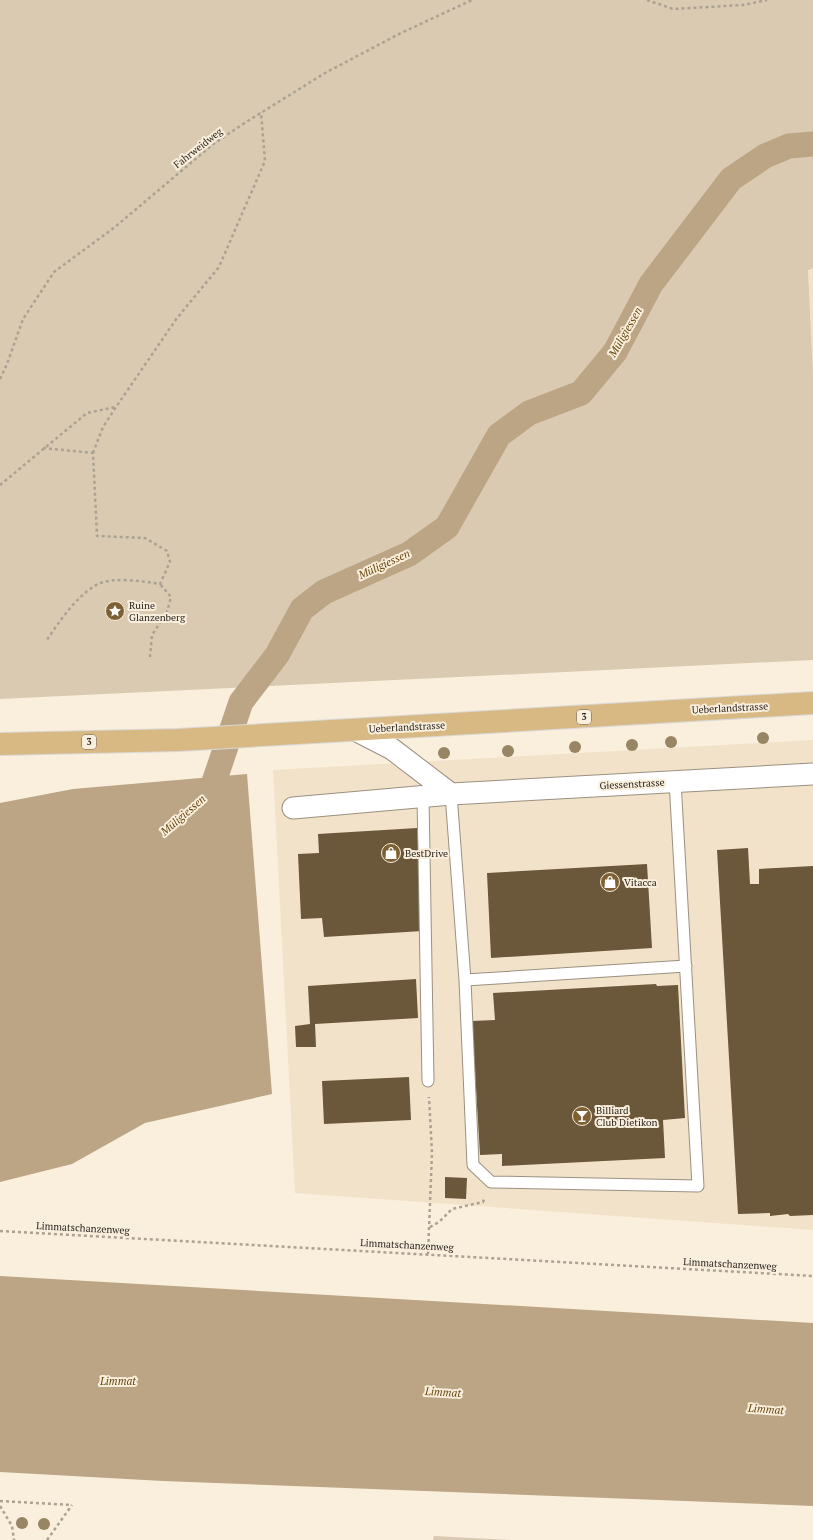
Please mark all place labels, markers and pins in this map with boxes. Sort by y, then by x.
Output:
place label: Ruine Glanzenberg [129,599,186,624]
place icon: Ruine Glanzenberg [104,600,126,622]
shop icon: BestDrive [380,842,402,864]
place label: BestDrive [405,847,448,860]
shop icon: Vitacca [599,871,621,893]
place label: Vitacca [624,876,657,889]
place label: Billiard Club Dietikon [596,1104,657,1129]
bar icon: Billiard Club Dietikon [571,1105,593,1127]

